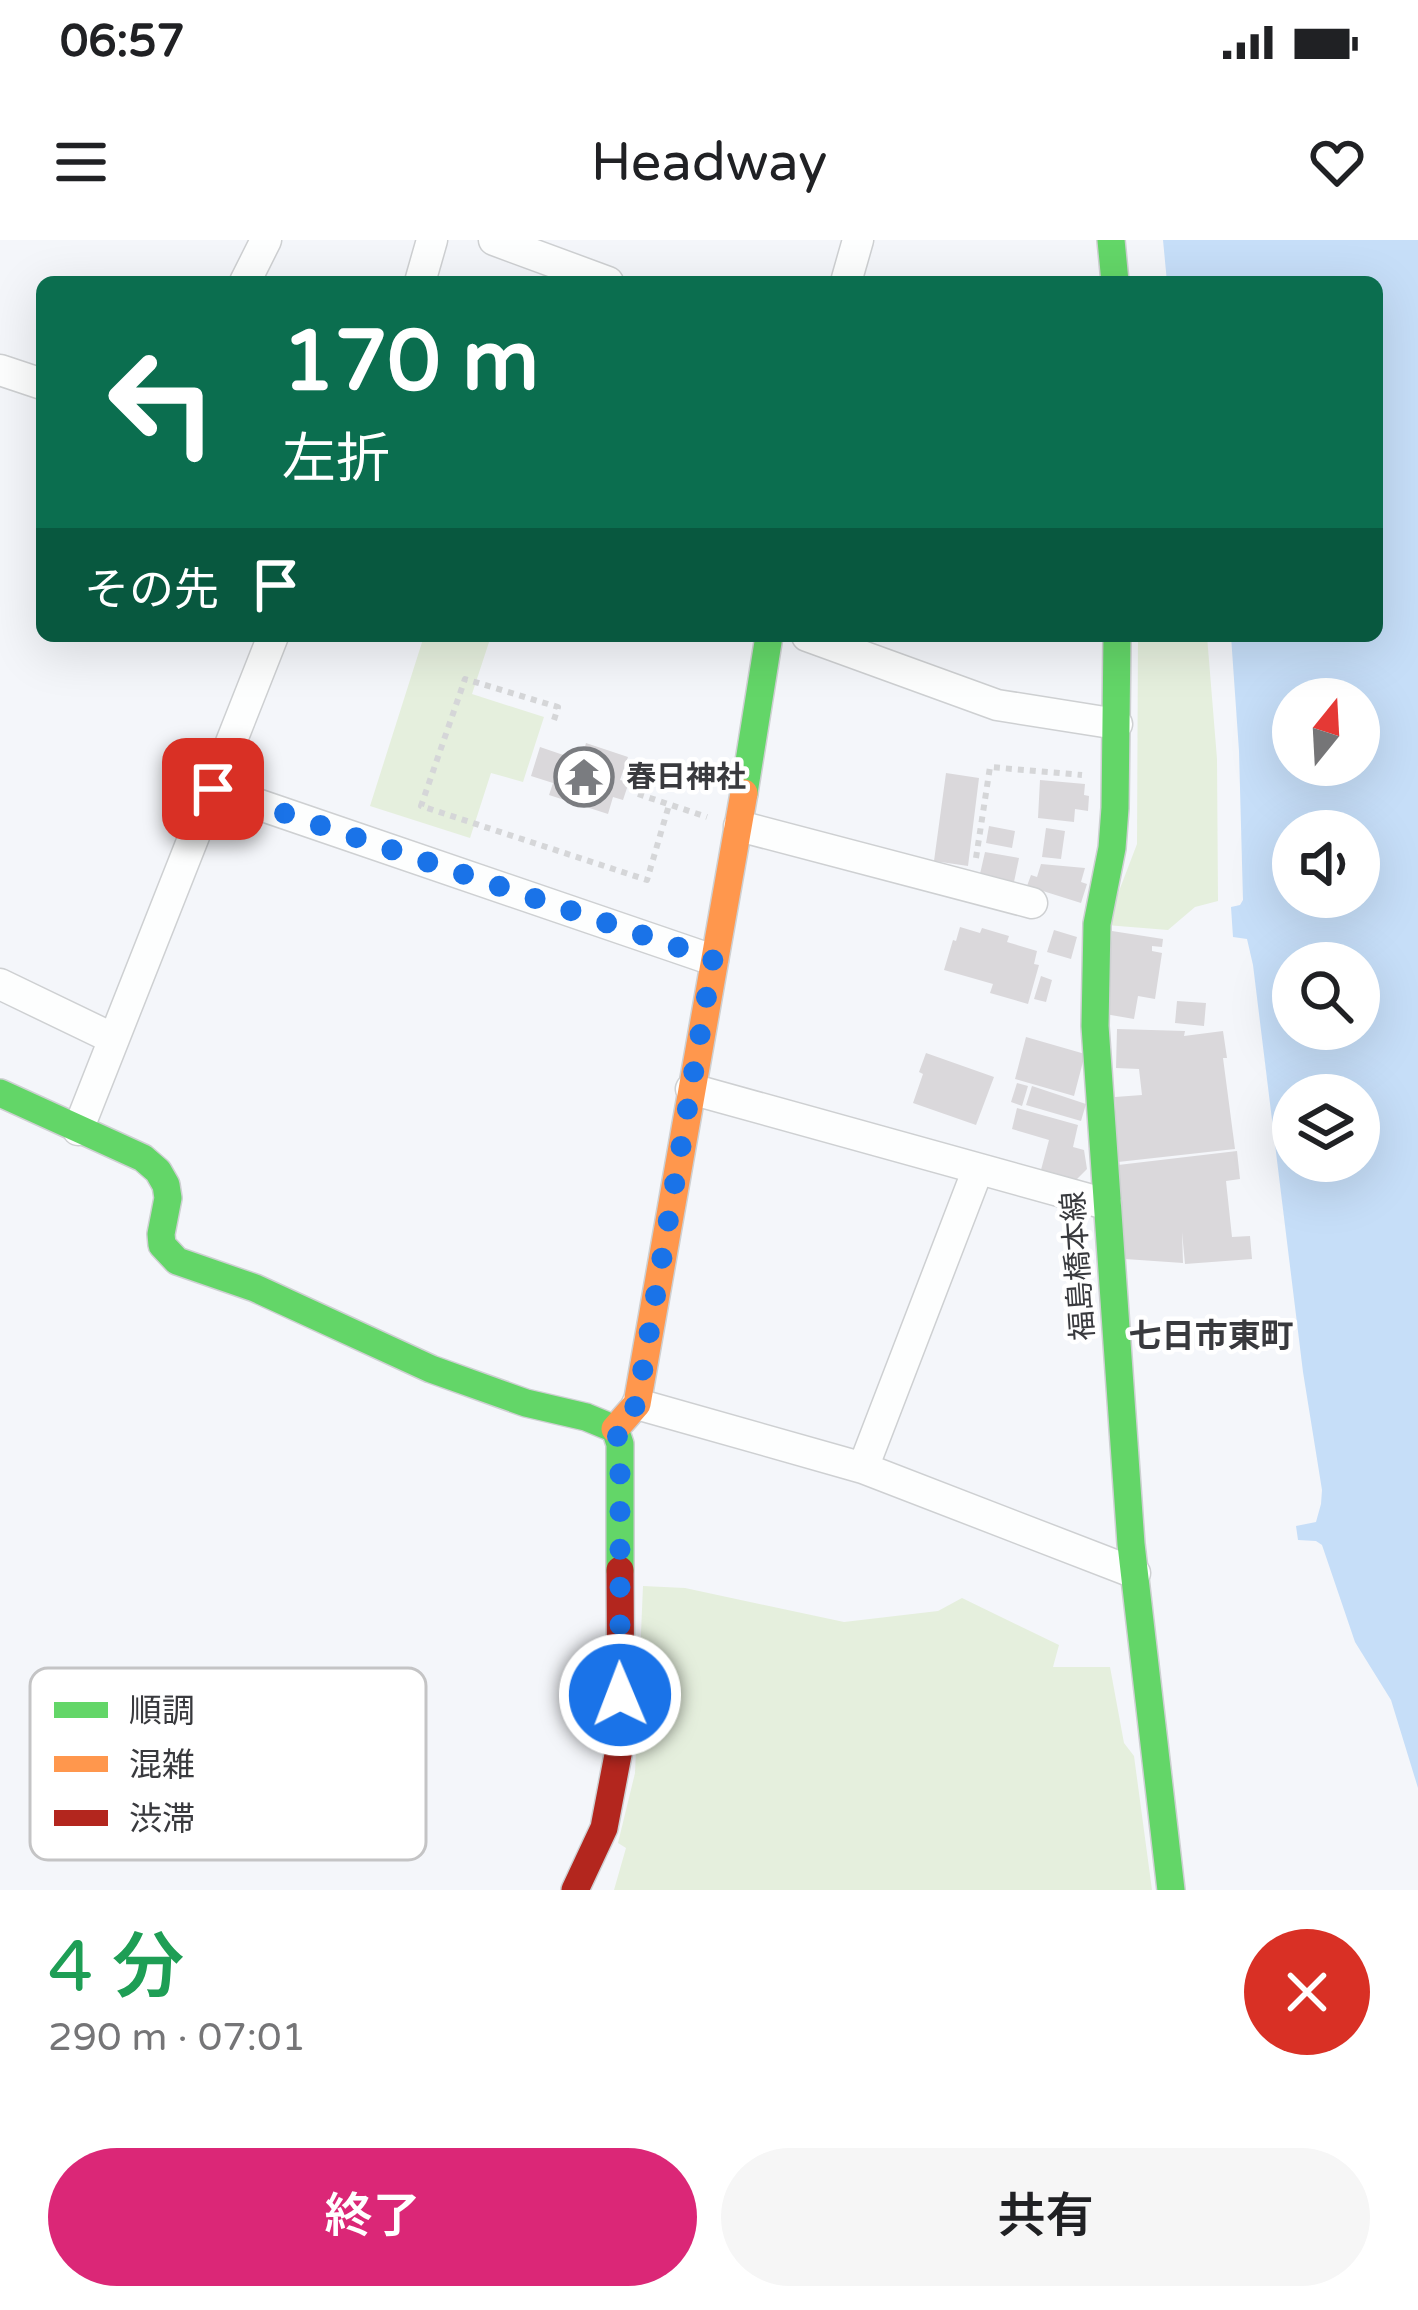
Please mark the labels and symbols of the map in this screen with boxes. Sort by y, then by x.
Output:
north arrow [1272,678,1380,786]
pin [162,738,264,840]
temple icon: 春日神社 [553,746,615,808]
place label: 春日神社 [626,759,746,796]
street label: 福島橋本線 [1055,1190,1102,1342]
district label: 七日市東町 [1129,1317,1294,1356]
position arrow [557,1632,683,1758]
legend [30,1668,426,1860]
text: 順調 [129,1692,195,1731]
text: 混雑 [129,1746,195,1785]
text: 渋滞 [129,1800,195,1839]

